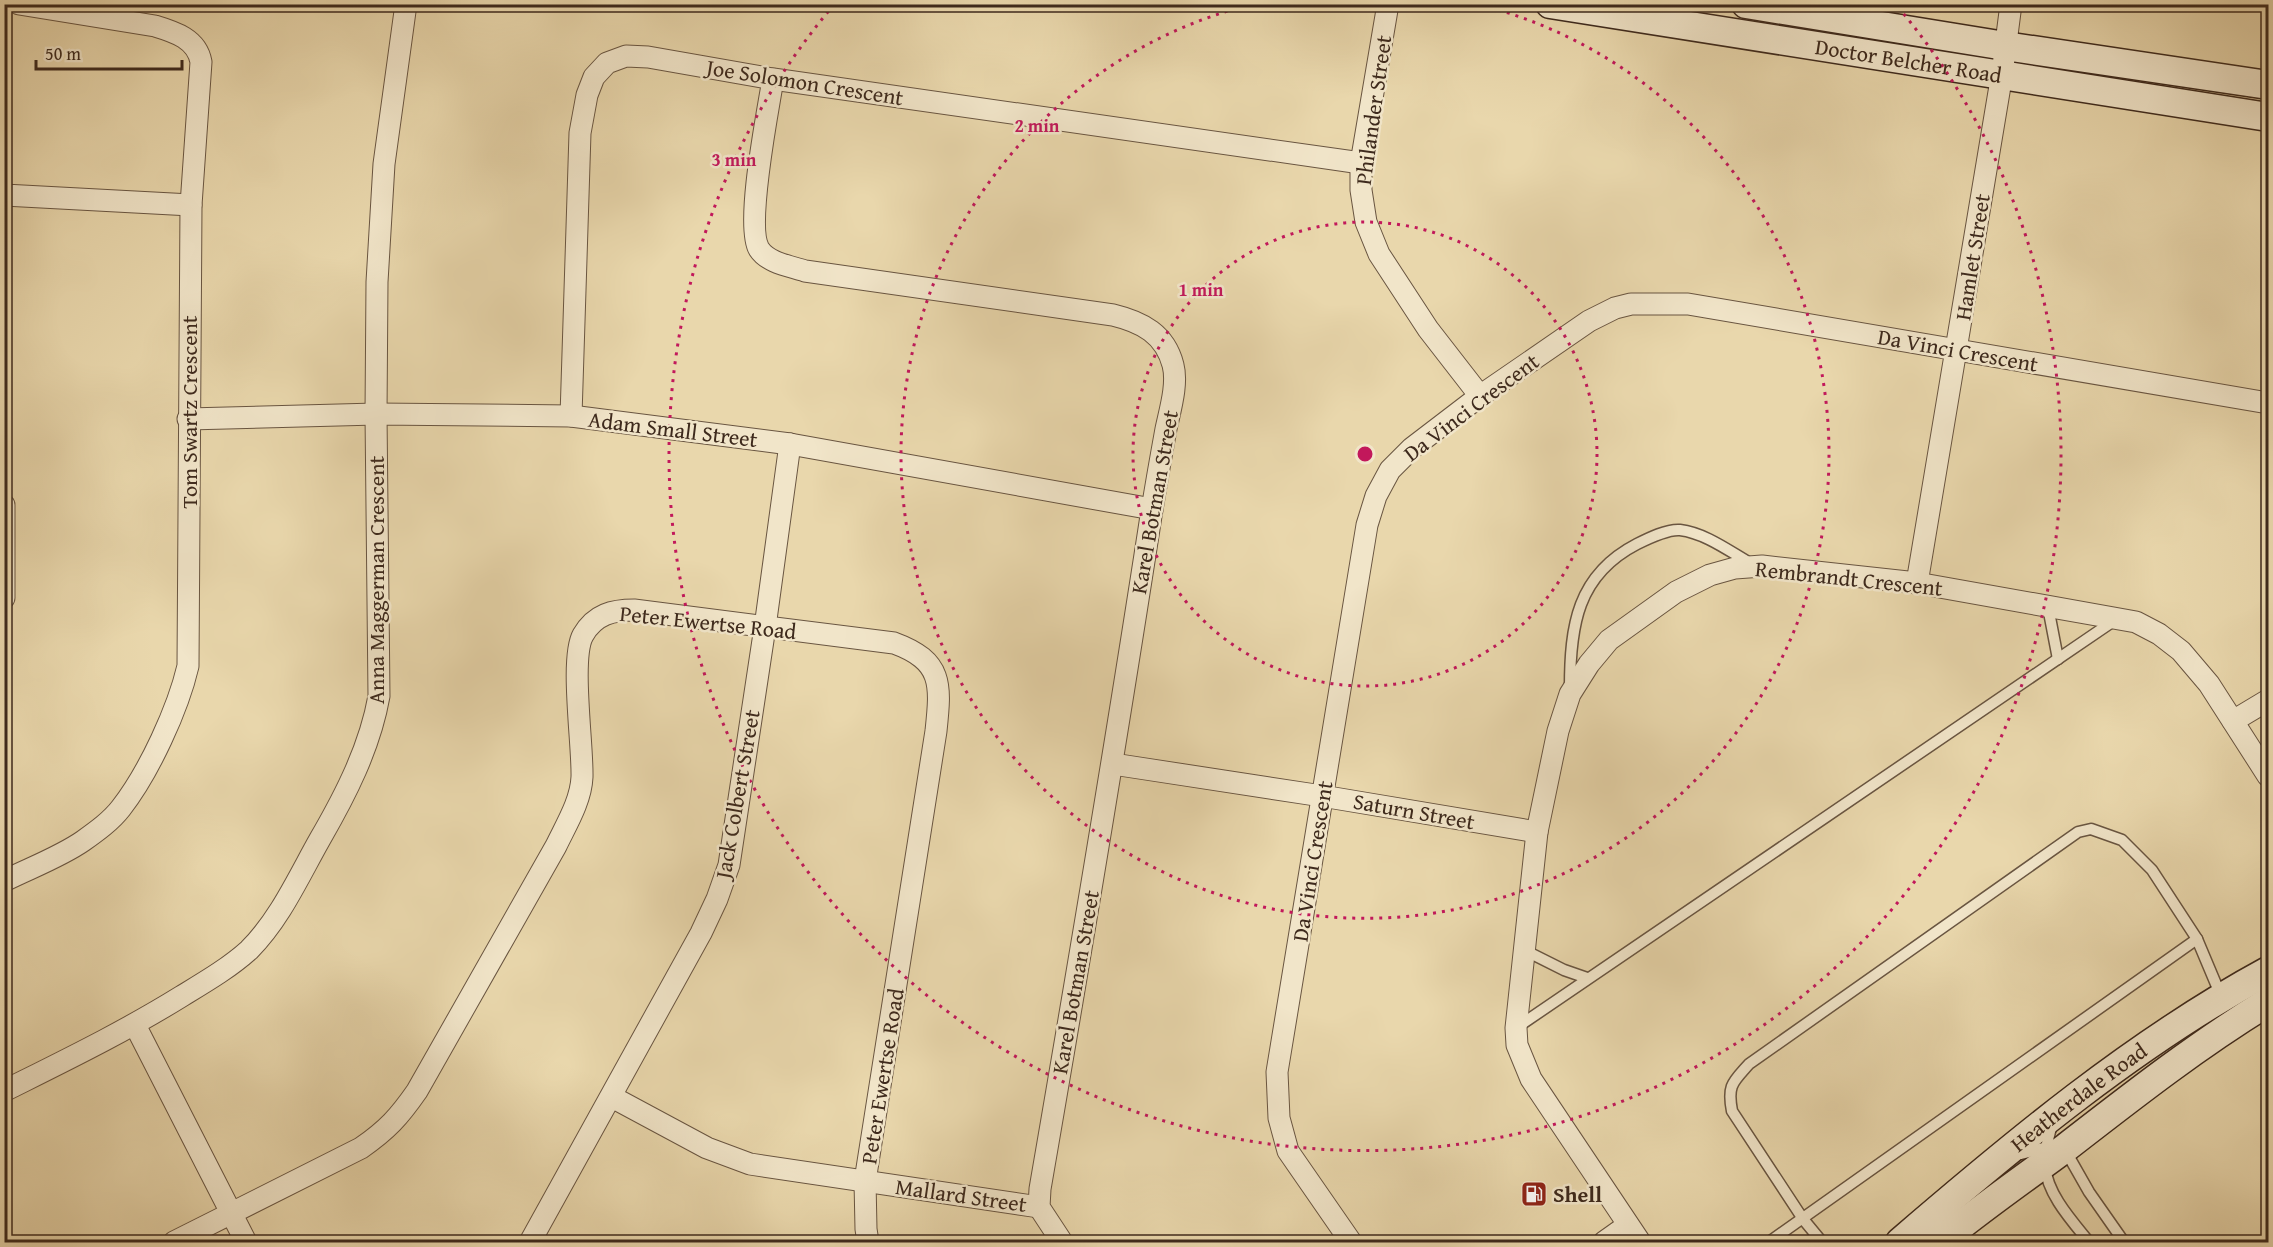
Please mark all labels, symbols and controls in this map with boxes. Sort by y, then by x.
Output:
street label: Doctor Belcher Road [1813,30,2004,91]
scale bar [36,33,182,71]
street label: Philander Street [1347,33,1399,187]
text: 50 m [45,40,81,67]
street label: Joe Solomon Crescent [701,50,906,113]
text: 2 min [1015,112,1060,139]
text: 3 min [712,146,757,173]
street label: Hamlet Street [1946,191,1998,323]
text: 1 min [1179,276,1224,303]
street label: Tom Swartz Crescent [173,315,205,509]
street label: Da Vinci Crescent [1875,320,2041,380]
street label: Da Vinci Crescent [1397,345,1546,469]
street label: Adam Small Street [587,403,760,455]
street label: Karel Botman Street [1122,407,1186,596]
centre of rings [1355,444,1375,464]
street label: Anna Maggerman Crescent [360,456,392,704]
street label: Rembrandt Crescent [1754,552,1945,604]
street label: Peter Ewertse Road [618,597,798,647]
street label: Jack Colbert Street [706,707,768,884]
street label: Da Vinci Crescent [1284,778,1341,944]
street label: Saturn Street [1351,785,1477,837]
street label: Karel Botman Street [1043,887,1107,1076]
street label: Peter Ewertse Road [852,986,912,1166]
street label: Heatherdale Road [2003,1034,2154,1159]
street label: Mallard Street [893,1170,1029,1220]
place label: Shell [1553,1178,1602,1210]
fuel station icon: Shell [1519,1179,1549,1209]

